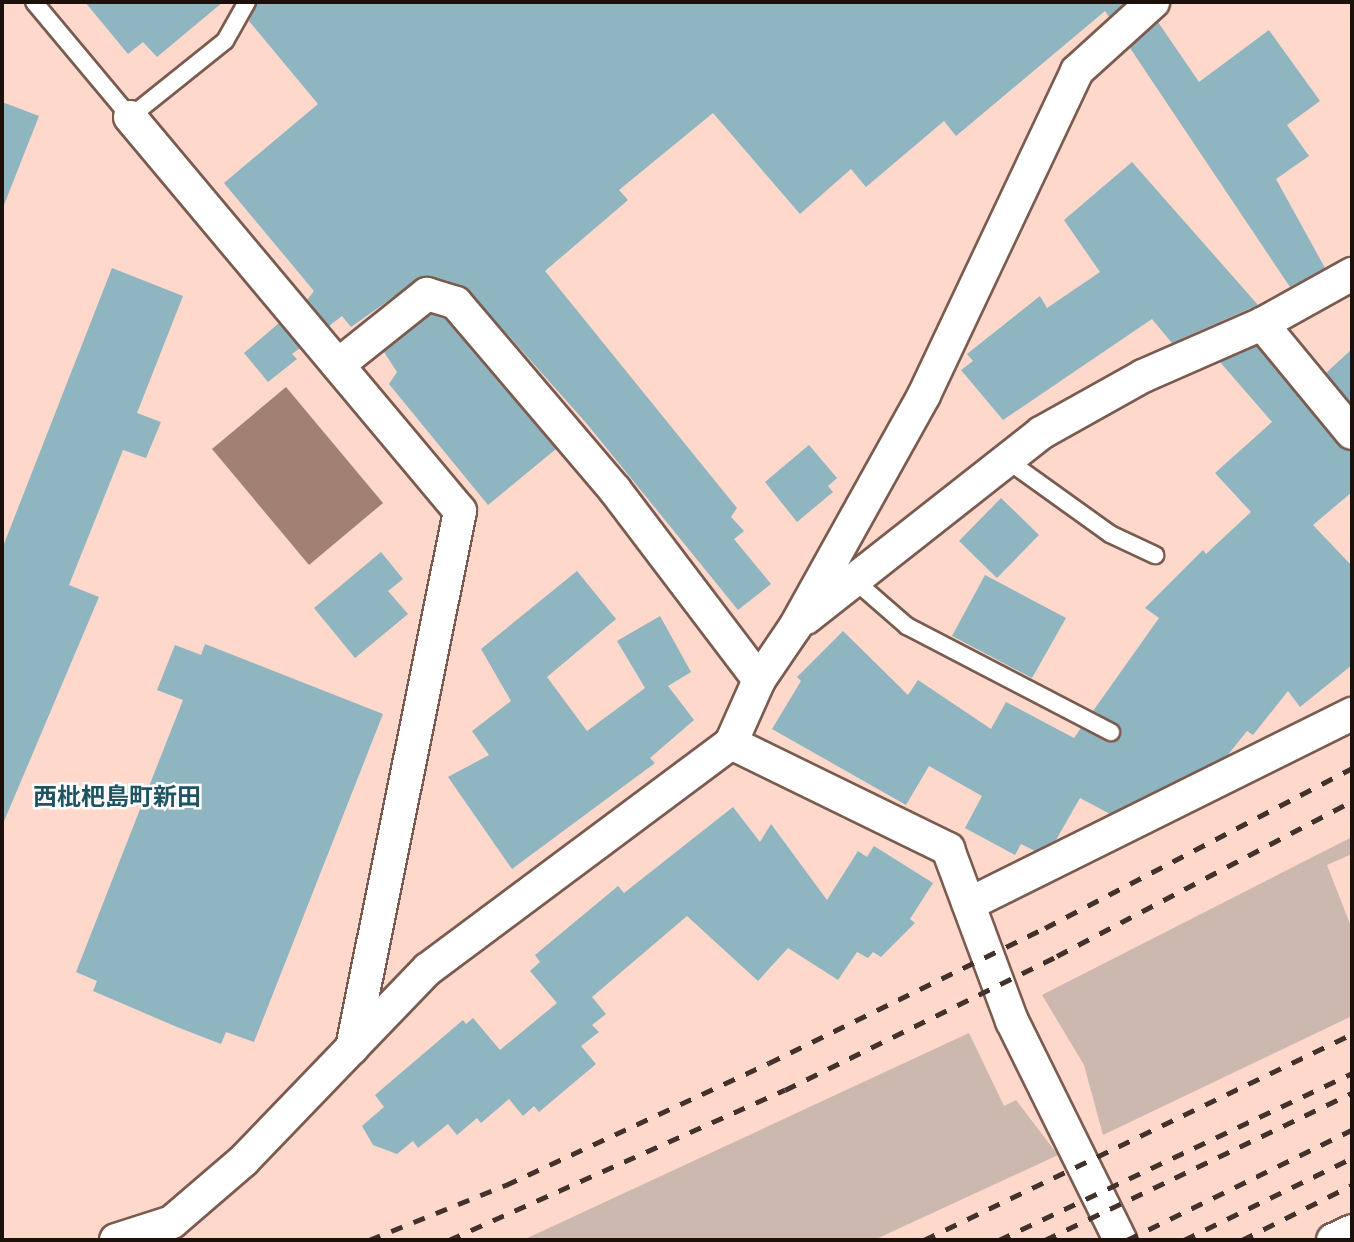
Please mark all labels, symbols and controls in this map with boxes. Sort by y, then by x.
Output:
district label: 西枇杷島町新田 [33,784,201,812]

